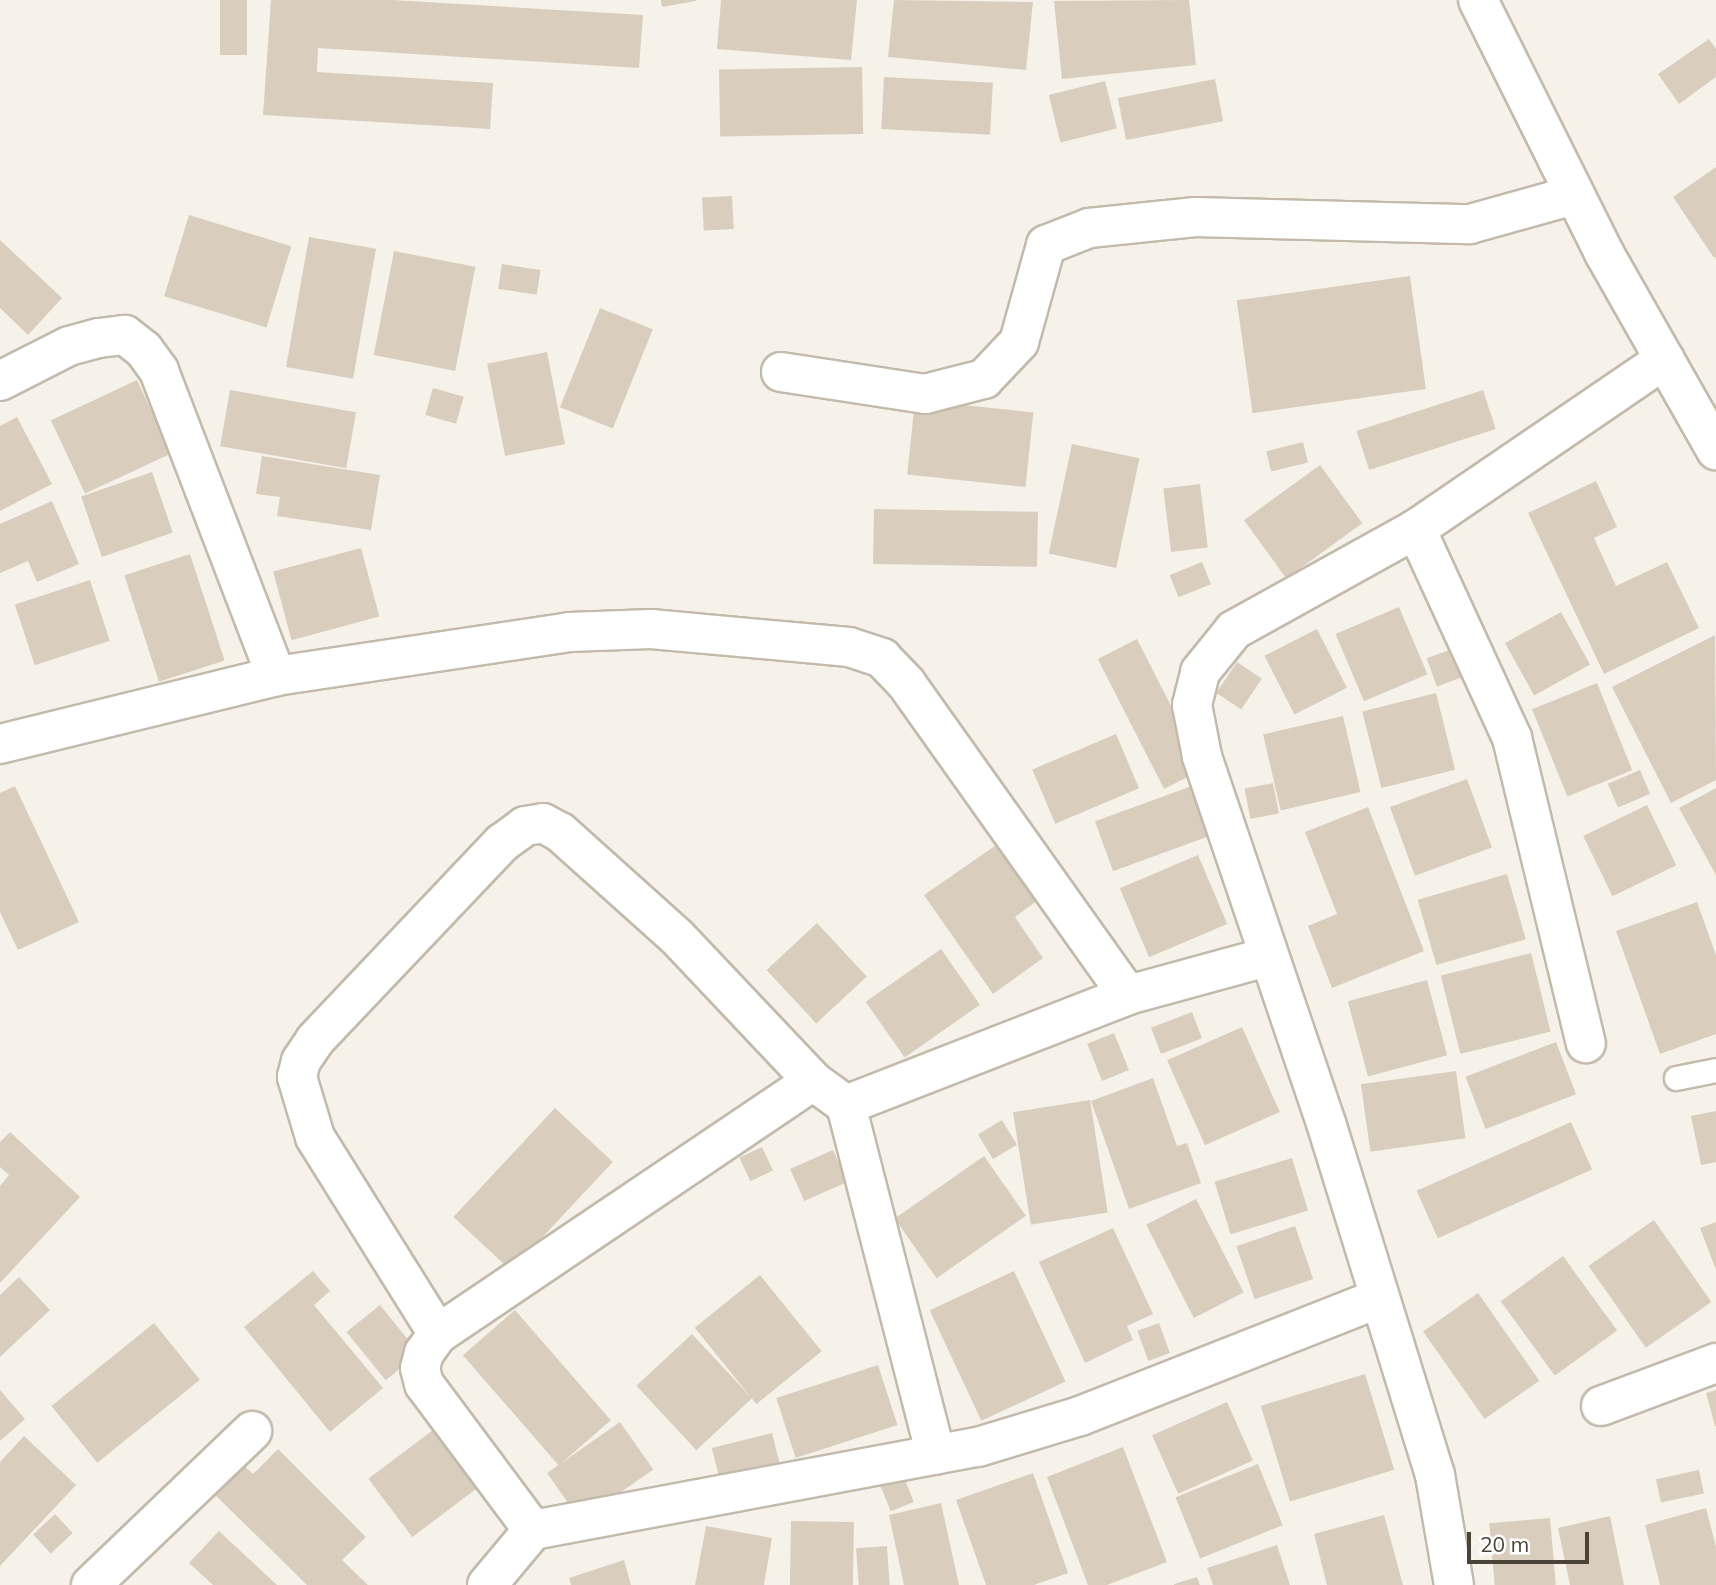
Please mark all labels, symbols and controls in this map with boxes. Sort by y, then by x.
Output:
scale bar [1471,1518,1594,1562]
text: 20 m [1480,1531,1529,1557]

